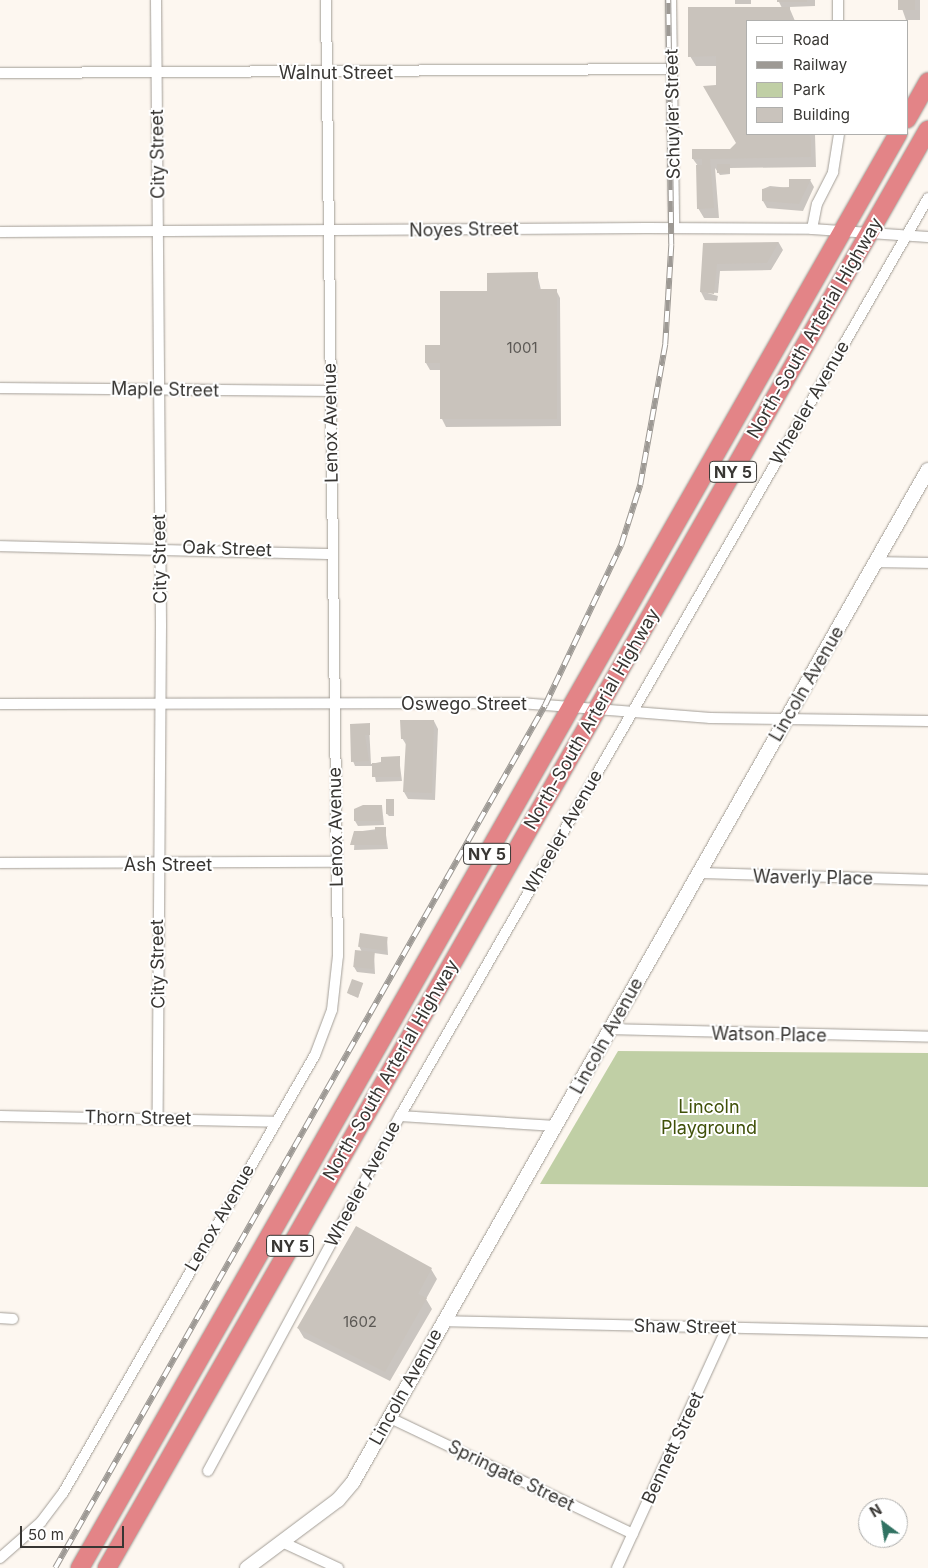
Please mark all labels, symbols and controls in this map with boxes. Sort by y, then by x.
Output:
legend [746,20,908,135]
text: Road [793,30,829,49]
street label: Schuyler Street [661,48,685,180]
text: Railway [793,55,847,74]
street label: Walnut Street [279,62,393,84]
text: Park [793,80,825,99]
text: Building [793,105,850,124]
street label: City Street [146,109,170,199]
street label: North-South Arterial Highway [743,214,887,442]
street label: Noyes Street [409,218,519,242]
street label: Wheeler Avenue [766,337,854,469]
house number: 1001 [506,339,538,357]
street label: Lenox Avenue [319,363,343,483]
street label: Maple Street [111,378,219,402]
road number: NY 5 [708,458,758,486]
street label: City Street [148,514,172,604]
street label: Oak Street [182,537,272,561]
street label: North-South Arterial Highway [520,605,664,833]
street label: Lincoln Avenue [765,623,849,745]
street label: Oswego Street [401,693,527,715]
street label: Wheeler Avenue [519,766,607,898]
street label: Lenox Avenue [324,767,348,887]
road number: NY 5 [462,841,512,868]
street label: Ash Street [124,854,212,876]
street label: Waverly Place [753,866,873,890]
street label: City Street [146,919,170,1009]
street label: North-South Arterial Highway [319,956,463,1184]
street label: Lincoln Avenue [566,974,648,1098]
street label: Watson Place [711,1023,827,1047]
park label: Lincoln Playground [661,1097,757,1140]
street label: Thorn Street [85,1106,191,1130]
street label: Wheeler Avenue [321,1117,405,1251]
street label: Lenox Avenue [181,1161,259,1275]
road number: NY 5 [265,1232,315,1260]
house number: 1602 [343,1313,377,1331]
street label: Shaw Street [633,1315,737,1339]
street label: Lincoln Avenue [365,1325,447,1449]
street label: Bennett Street [638,1389,708,1507]
street label: Springate Street [444,1436,578,1516]
north arrow [858,1498,908,1548]
text: N [867,1501,884,1521]
scale bar [22,1516,126,1548]
text: 50 m [28,1525,64,1544]

